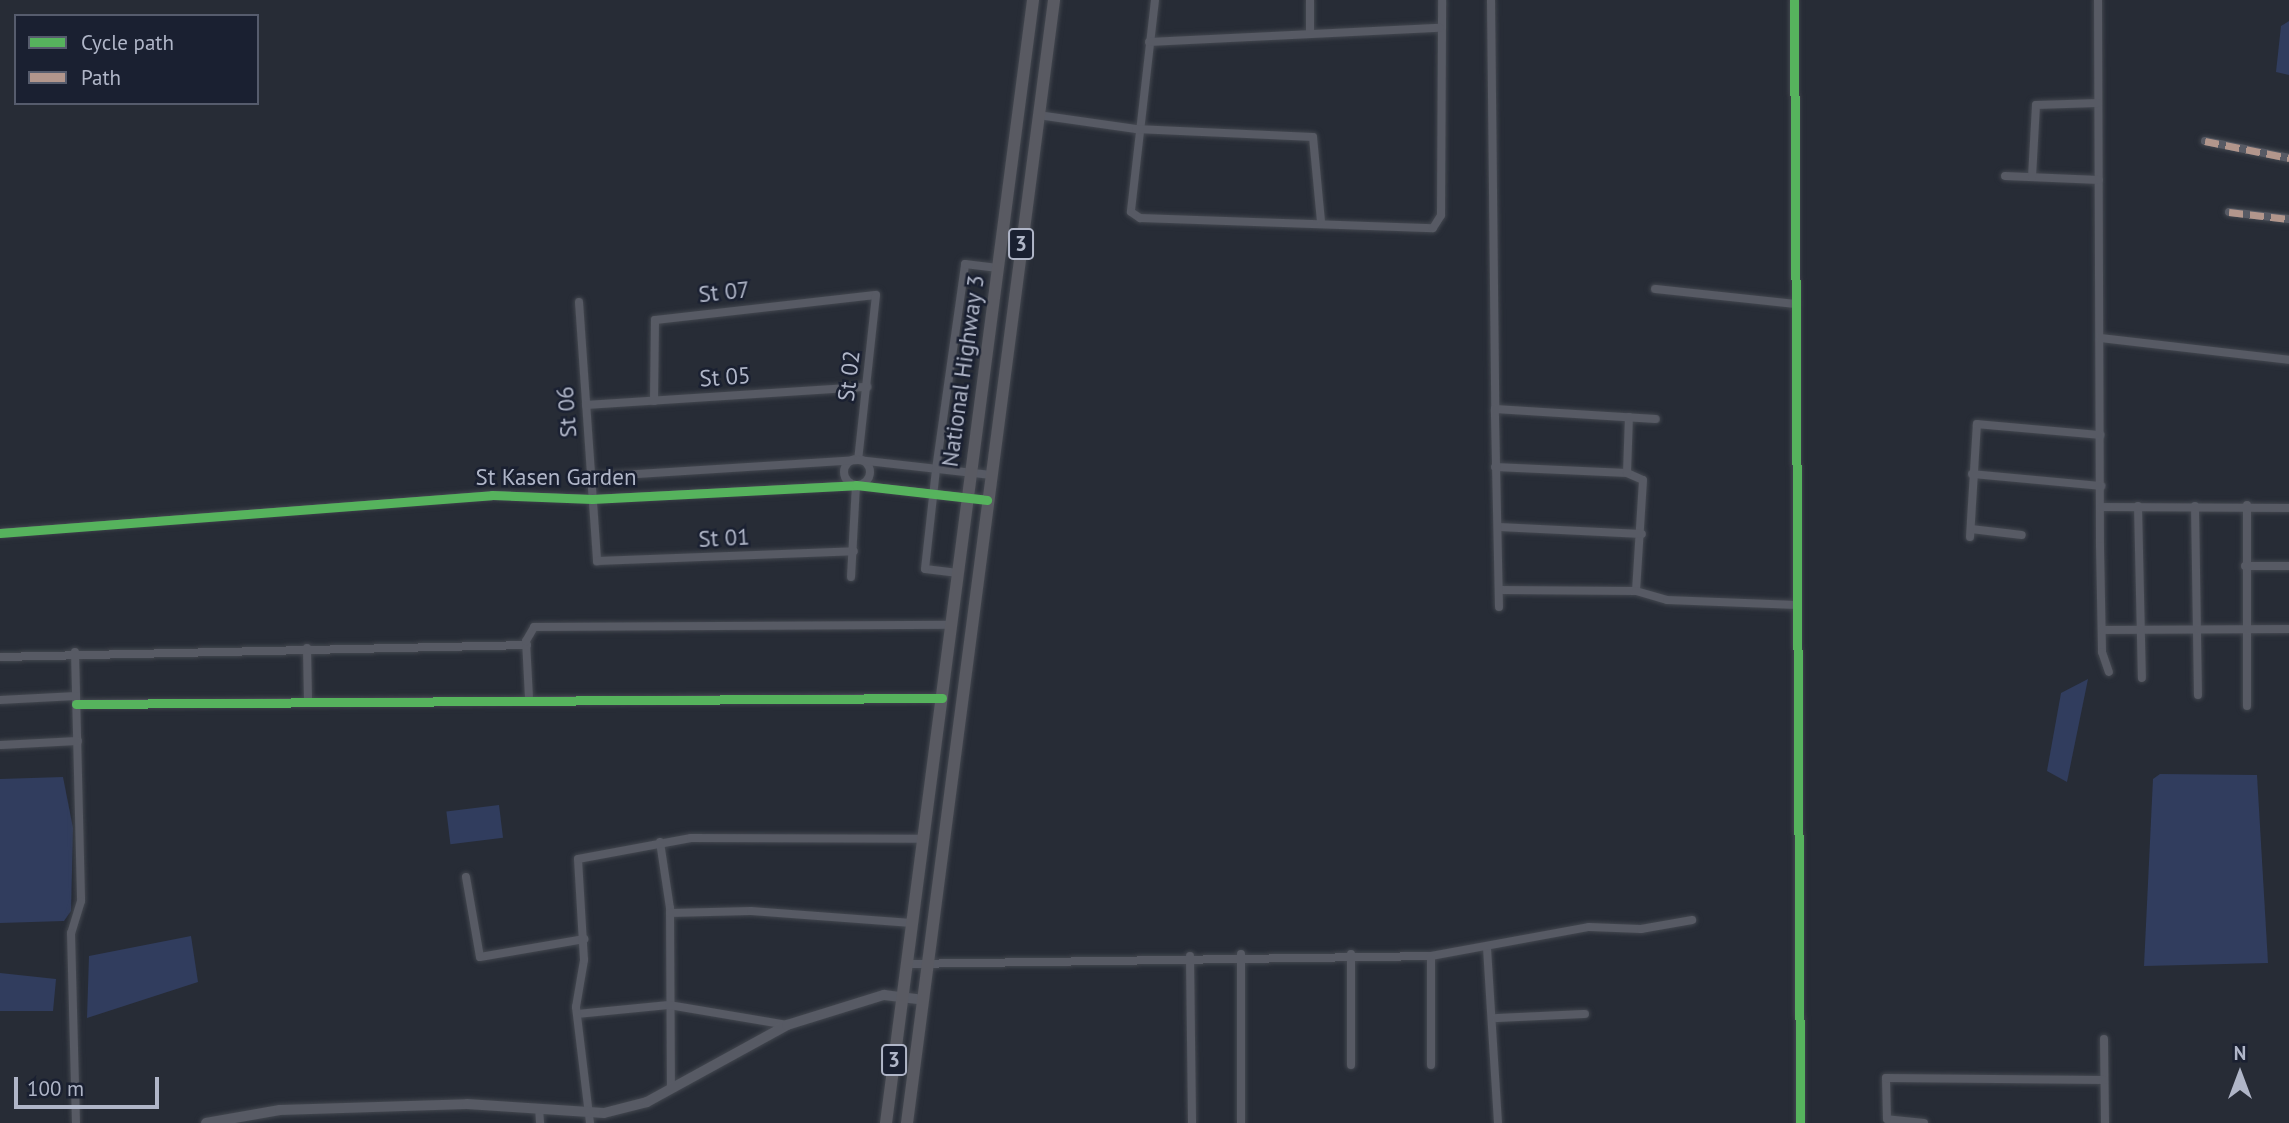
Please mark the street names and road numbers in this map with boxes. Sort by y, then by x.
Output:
road number: 3 [1007,226,1035,262]
street label: National Highway 3 [936,273,990,469]
street label: St 07 [697,276,751,308]
street label: St 02 [832,349,866,403]
street label: St 05 [698,361,752,393]
street label: St 06 [551,385,583,439]
street label: St Kasen Garden [476,463,636,491]
street label: St 01 [698,523,750,553]
road number: 3 [880,1042,908,1078]

